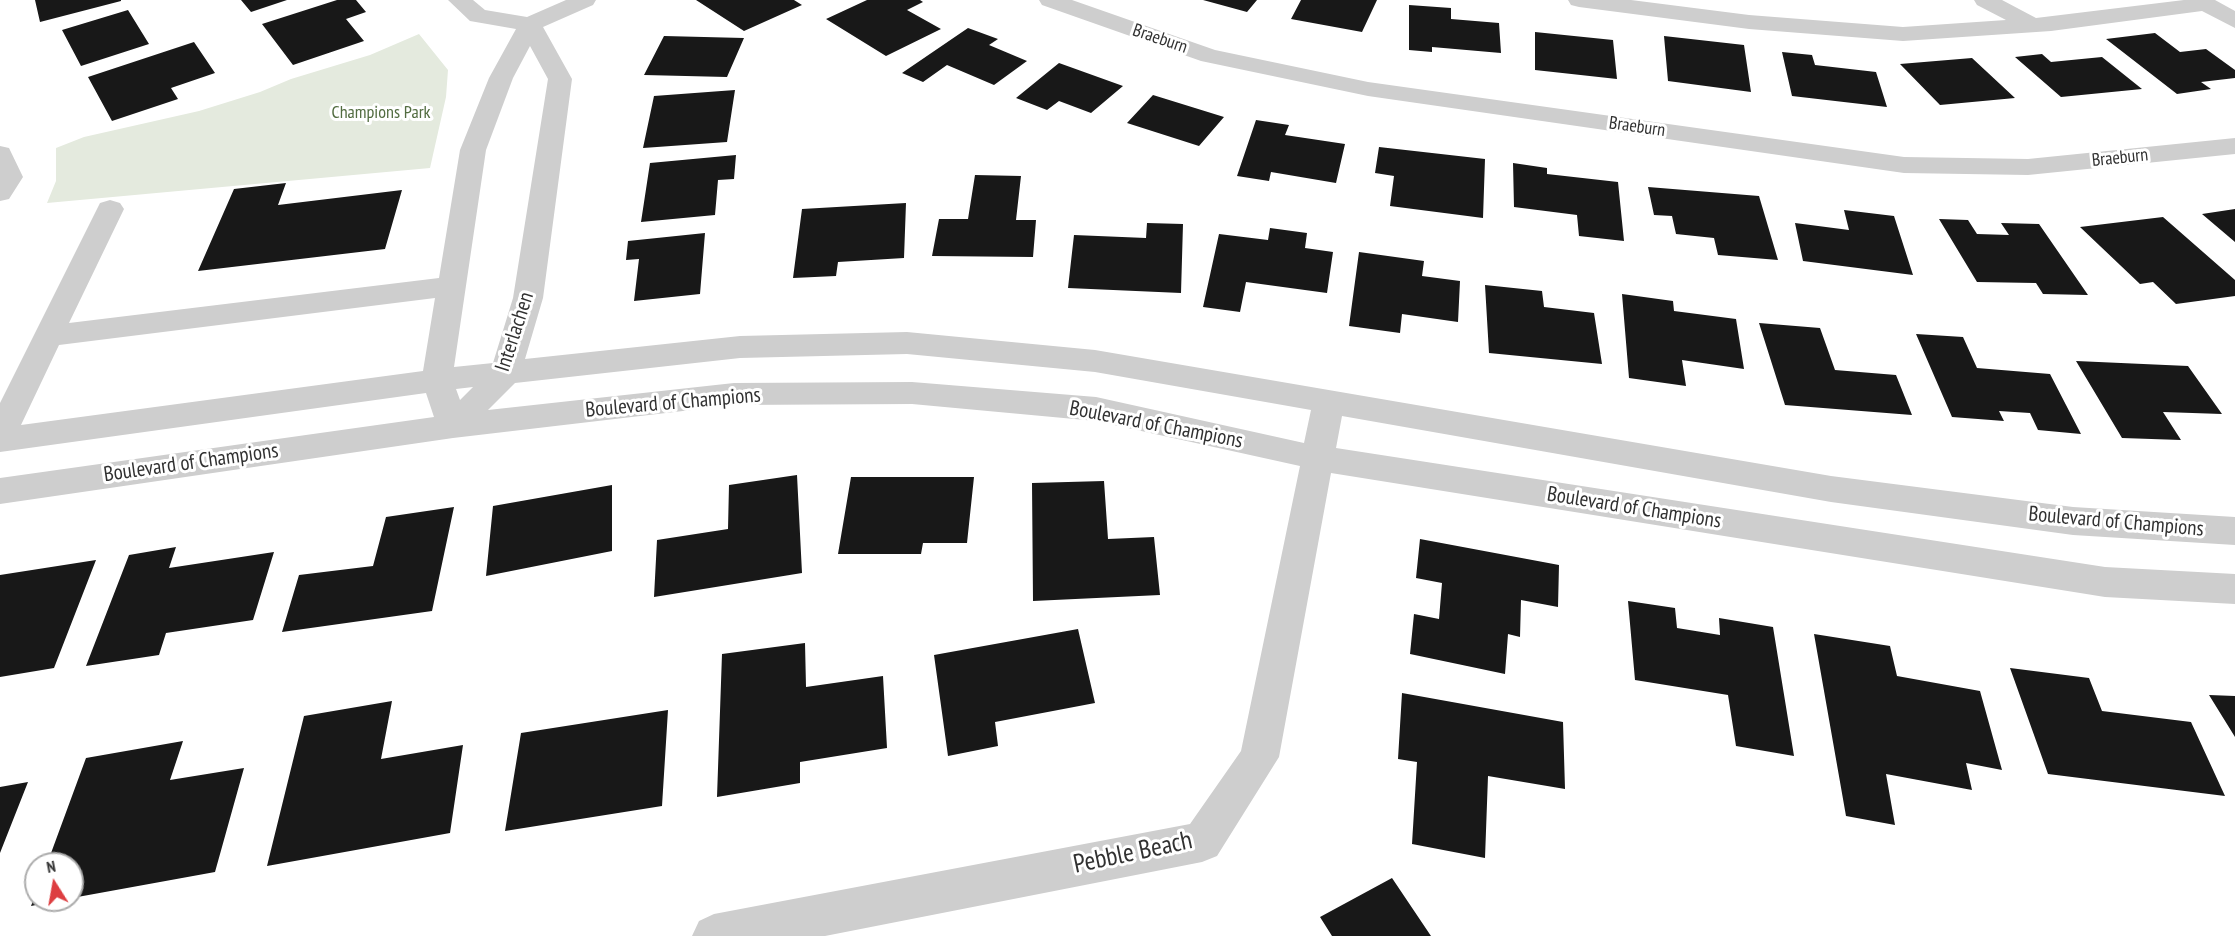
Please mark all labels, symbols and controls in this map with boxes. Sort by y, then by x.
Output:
street label: Braeburn [1130,20,1190,58]
park label: Champions Park [331,102,431,124]
street label: Braeburn [1608,112,1666,142]
street label: Braeburn [2091,144,2149,172]
street label: Interlachen [490,289,540,375]
street label: Boulevard of Champions [584,383,762,423]
street label: Boulevard of Champions [1067,396,1245,454]
street label: Boulevard of Champions [102,438,280,488]
street label: Boulevard of Champions [1545,482,1723,534]
street label: Boulevard of Champions [2027,502,2205,542]
street label: Pebble Beach [1071,825,1195,881]
north arrow [24,852,84,912]
text: N [45,856,57,877]

